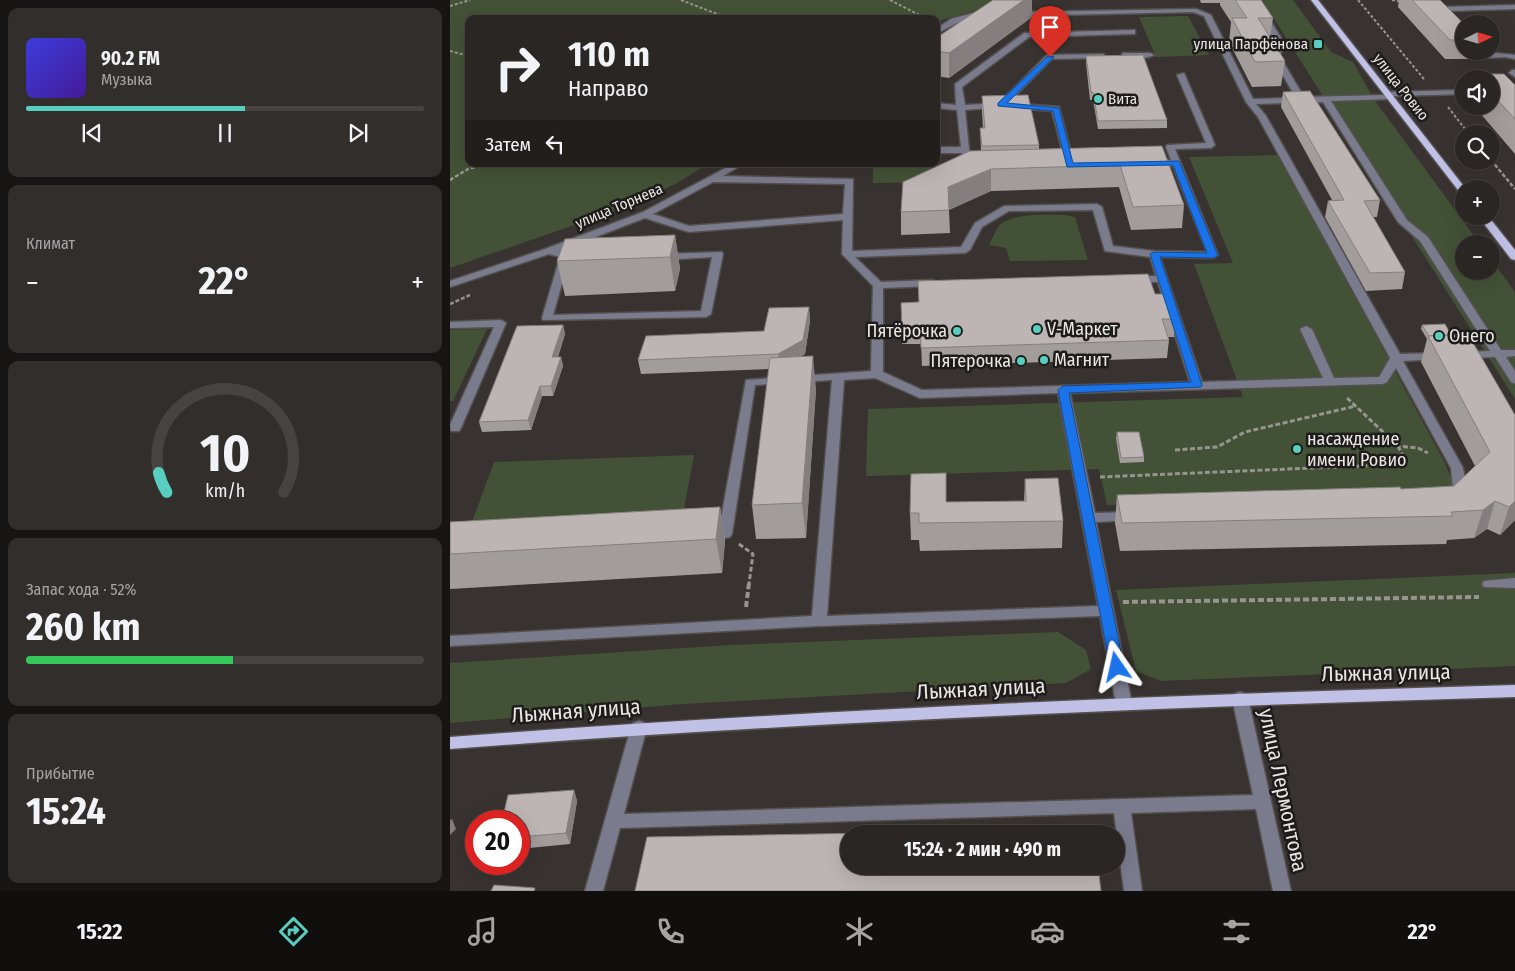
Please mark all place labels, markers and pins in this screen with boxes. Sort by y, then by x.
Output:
pin [1029,6,1071,57]
place label: улица Парфёнова [1193,35,1308,53]
marker: улица Парфёнова [1312,38,1324,50]
place label: Вита [1108,90,1137,108]
marker: Вита [1092,93,1104,105]
place label: V-Маркет [1047,318,1118,340]
place label: Пятёрочка [867,320,947,342]
marker: V-Маркет [1031,323,1043,335]
marker: Пятёрочка [951,325,963,337]
place label: Онего [1449,325,1495,347]
marker: Онего [1433,330,1445,342]
place label: Магнит [1054,349,1110,371]
place label: Пятерочка [931,350,1011,372]
marker: Магнит [1038,354,1050,366]
marker: Пятерочка [1015,355,1027,367]
place label: насаждение имени Ровио [1307,428,1407,471]
marker: насаждение имени Ровио [1291,443,1303,455]

